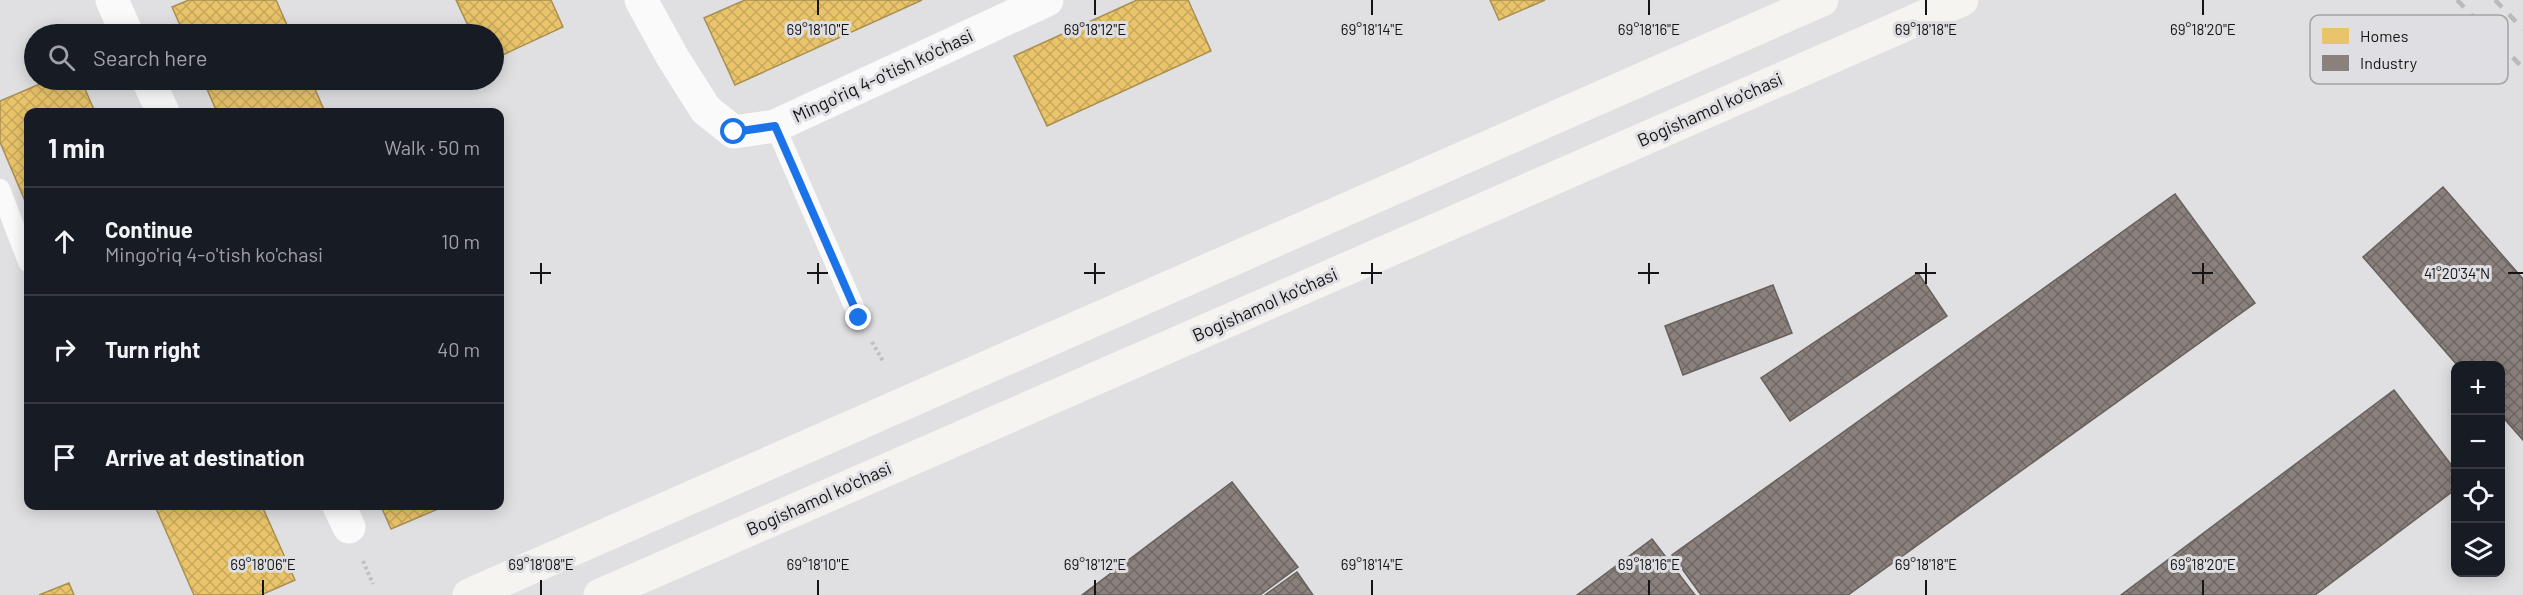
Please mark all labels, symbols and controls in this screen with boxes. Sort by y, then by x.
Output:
legend [2310,15,2508,84]
text: 69°18'10"E [786,20,850,38]
text: 69°18'12"E [1064,20,1126,38]
text: 69°18'14"E [1341,20,1403,38]
text: 69°18'16"E [1618,20,1680,38]
text: 69°18'18"E [1895,20,1957,38]
text: 69°18'20"E [2170,20,2236,38]
search box [24,24,504,90]
street label: Mingo'riq 4-o'tish ko'chasi [789,24,976,127]
text: Homes [2360,26,2408,45]
icon: search [45,41,78,74]
text: Search here [93,44,207,70]
text: Industry [2360,53,2418,72]
street label: Bogishamol ko'chasi [1634,67,1786,151]
route start [720,118,746,144]
text: 1 min [48,132,105,163]
text: Walk · 50 m [384,135,480,159]
text: Continue [105,216,193,242]
icon: ahead [48,225,81,258]
text: 10 m [441,229,480,253]
text: Mingo'riq 4-o'tish ko'chasi [105,242,323,266]
street label: Bogishamol ko'chasi [1189,262,1341,346]
text: 41°20'34"N [2424,264,2490,282]
route end [845,304,871,330]
icon: right [48,333,81,366]
text: Turn right [105,336,200,362]
text: 40 m [437,337,480,361]
map controls [2451,361,2505,577]
button: + [2451,361,2505,415]
button: − [2451,415,2505,469]
icon: arrive [48,441,81,474]
text: Arrive at destination [105,444,304,470]
street label: Bogishamol ko'chasi [743,456,895,540]
button: locate [2451,469,2505,523]
button: layers [2451,523,2505,577]
text: 69°18'06"E [230,555,296,573]
text: 69°18'08"E [508,555,574,573]
text: 69°18'10"E [786,555,850,573]
text: 69°18'12"E [1064,555,1126,573]
text: 69°18'14"E [1341,555,1403,573]
text: 69°18'16"E [1618,555,1680,573]
text: 69°18'18"E [1895,555,1957,573]
text: 69°18'20"E [2170,555,2236,573]

